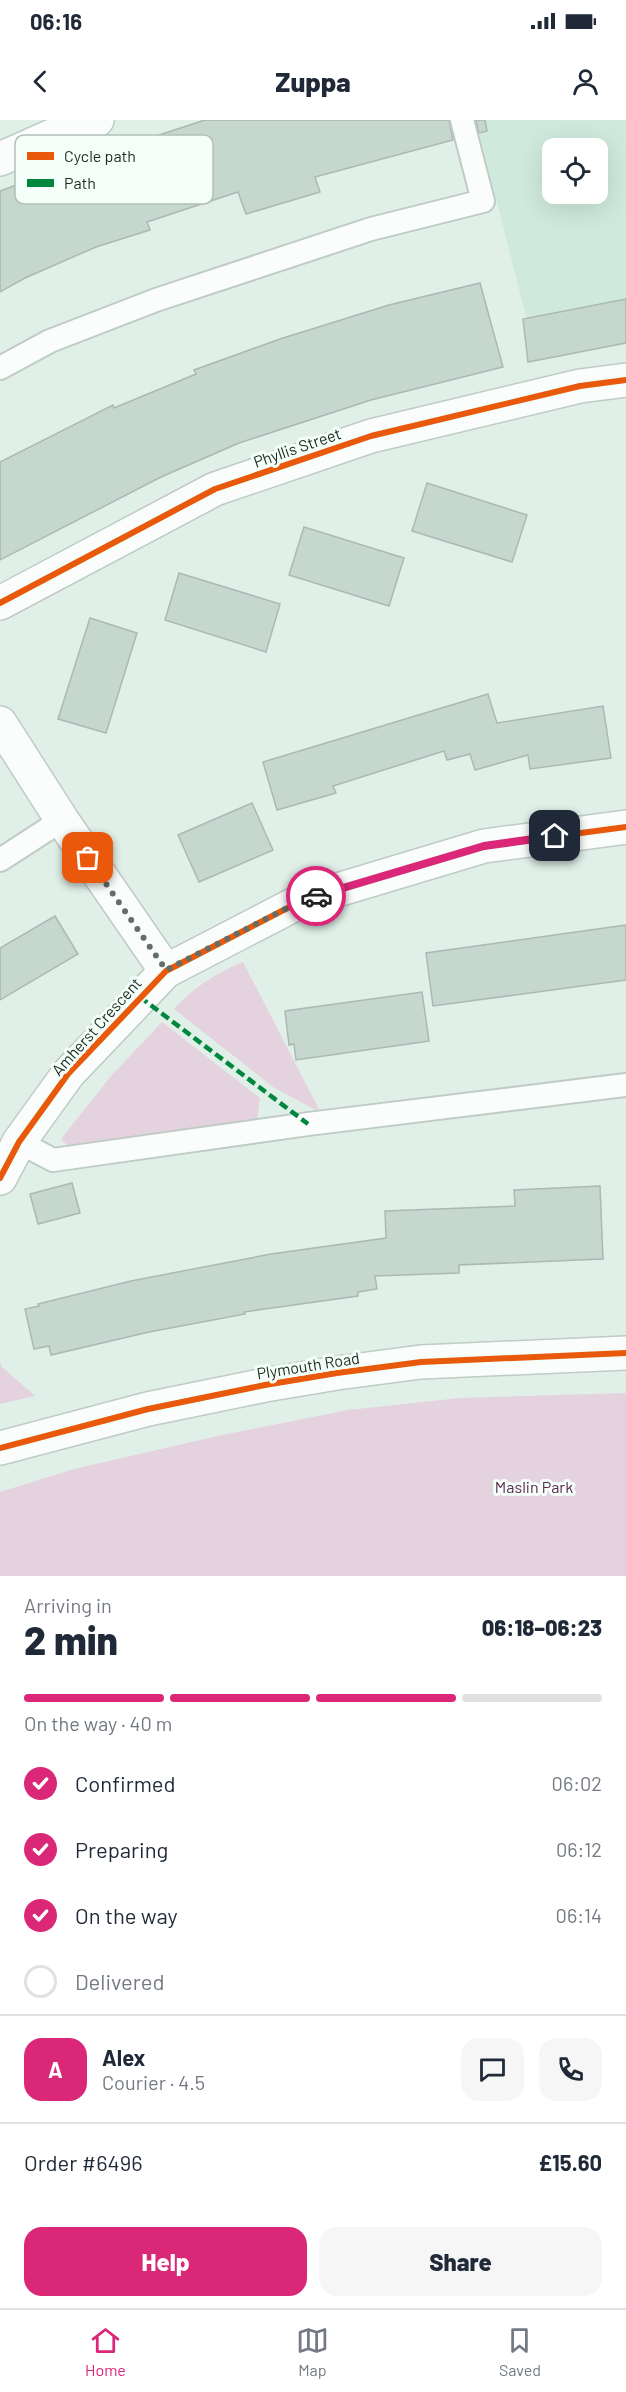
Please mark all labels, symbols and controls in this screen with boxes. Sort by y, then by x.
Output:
text: 06:16 [30,8,82,34]
icon: back [24,65,57,98]
text: Zuppa [275,65,351,97]
icon: person [569,65,602,98]
legend [15,135,213,204]
map controls [542,138,608,204]
button: locate [542,138,608,204]
text: Cycle path [64,146,136,165]
text: Path [64,173,96,192]
street label: Phyllis Street [251,423,343,471]
pin [529,810,580,861]
icon: home [538,819,571,852]
pin [62,832,113,883]
icon: bag [71,841,104,874]
courier [286,866,346,926]
icon: car [300,880,333,913]
street label: Amherst Crescent [47,973,145,1079]
street label: Plymouth Road [255,1347,361,1383]
park label: Maslin Park [495,1477,573,1496]
text: Arriving in [24,1593,112,1617]
text: 06:18–06:23 [482,1614,602,1640]
text: 2 min [24,1616,118,1663]
text: On the way · 40 m [24,1711,172,1735]
icon: check [24,1767,57,1800]
text: Confirmed [75,1770,175,1796]
text: 06:02 [552,1771,602,1795]
icon: check [24,1833,57,1866]
text: Preparing [75,1836,168,1862]
text: 06:12 [556,1837,602,1861]
icon: check [24,1899,57,1932]
text: On the way [75,1902,178,1928]
text: 06:14 [556,1903,602,1927]
text: Delivered [75,1968,164,1994]
button: chat [461,2038,524,2101]
button: phone [539,2038,602,2101]
text: Alex [102,2044,145,2070]
text: A [48,2056,63,2082]
text: Courier · 4.5 [102,2070,205,2094]
text: Order #6496 [24,2149,142,2175]
text: £15.60 [539,2149,602,2175]
button: Help [24,2227,307,2296]
button: Share [319,2227,602,2296]
tab: Home [85,2324,126,2379]
tab: Map [296,2324,329,2379]
tab: Saved [499,2324,541,2379]

